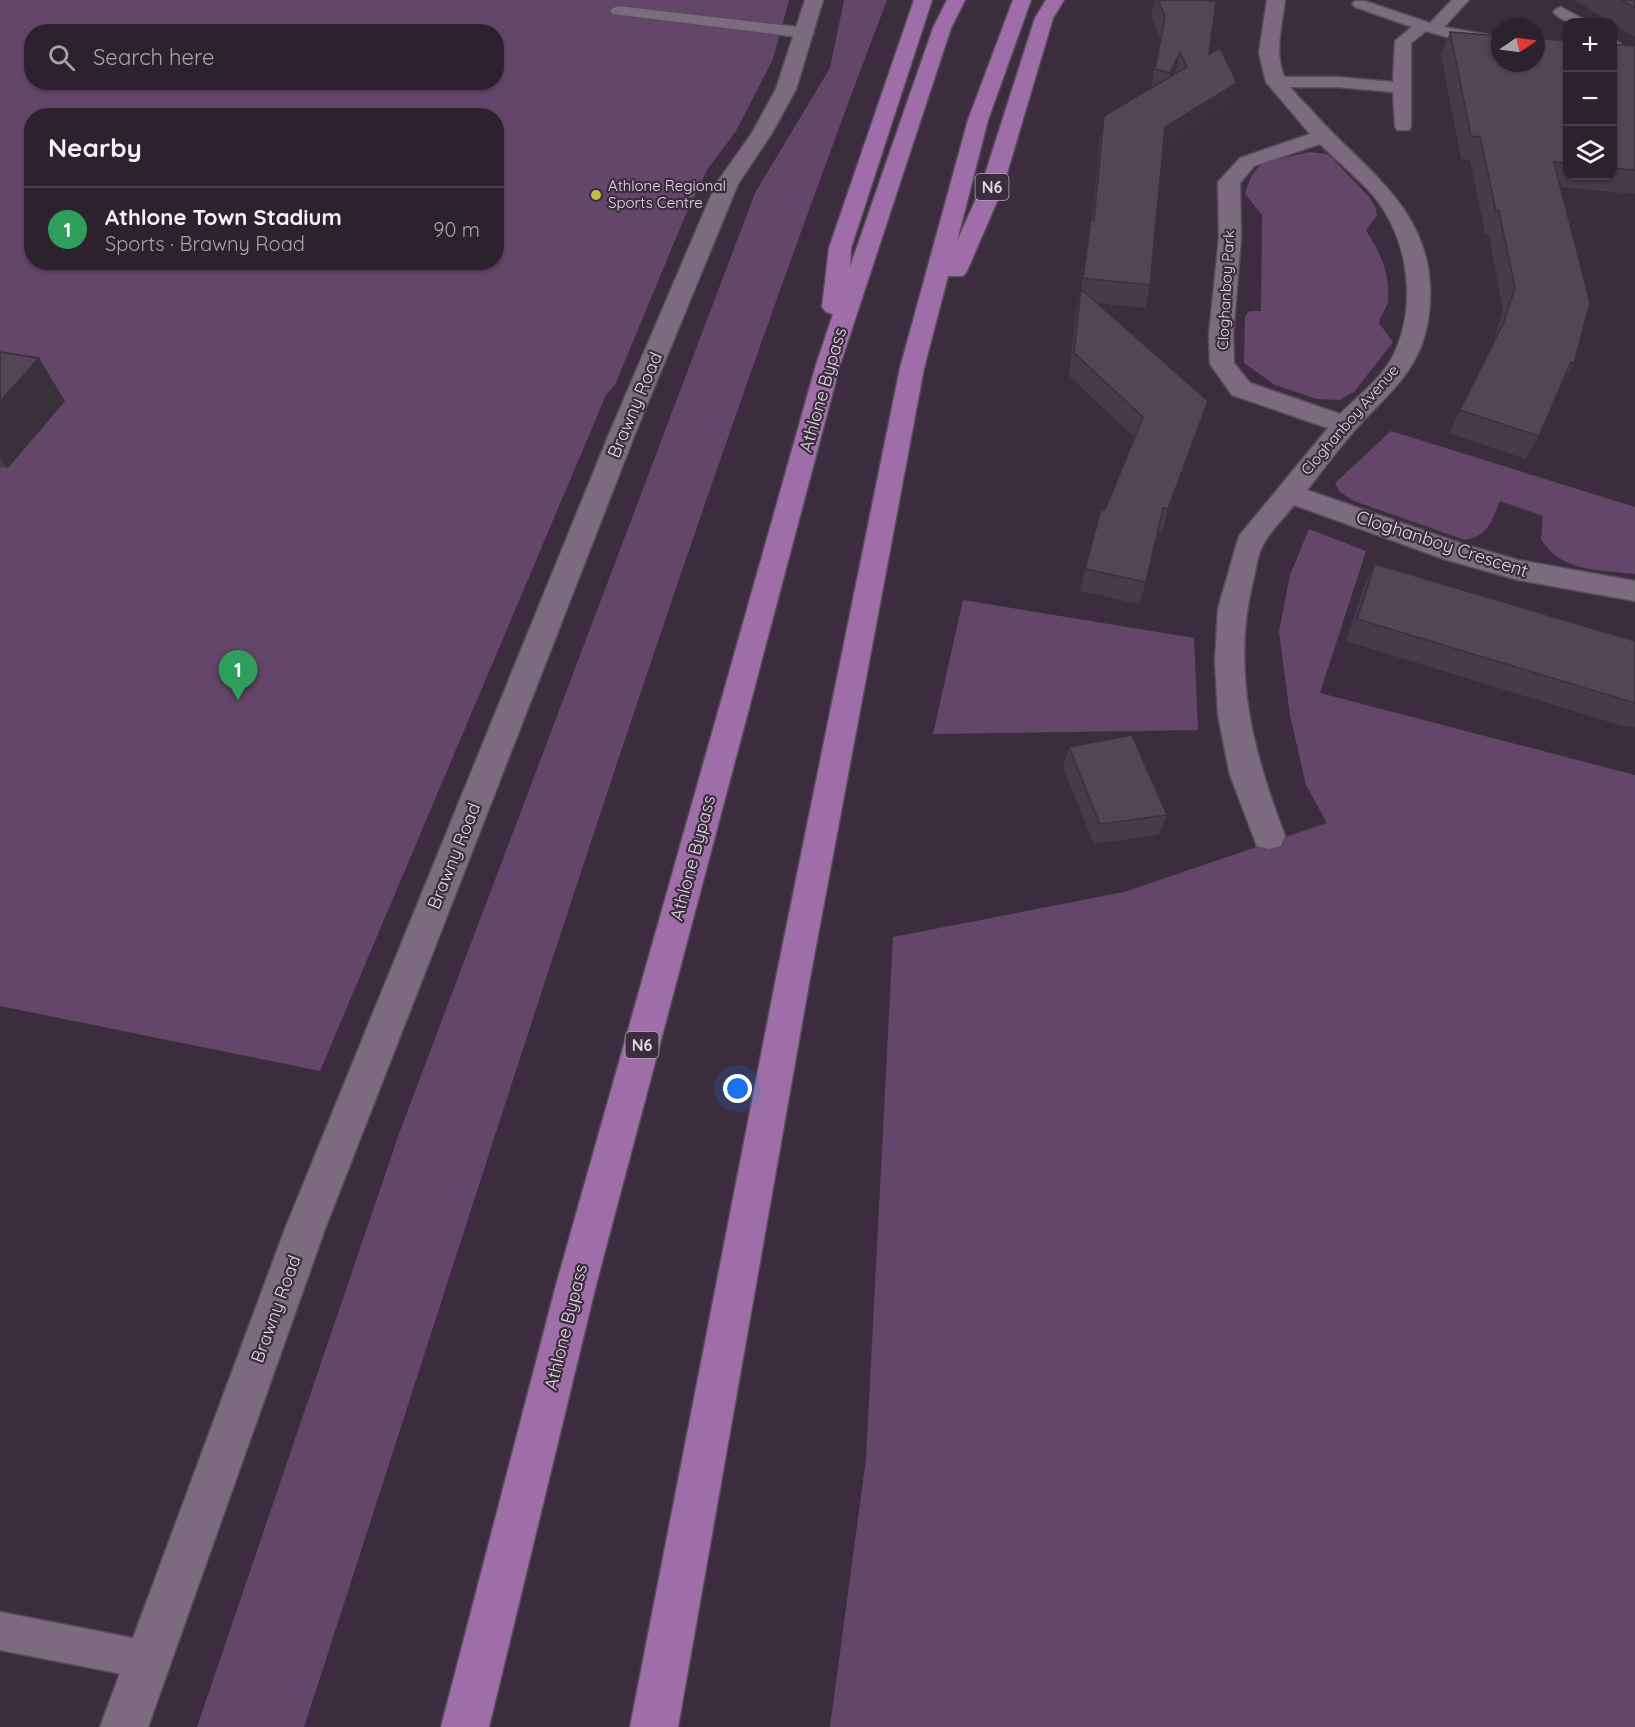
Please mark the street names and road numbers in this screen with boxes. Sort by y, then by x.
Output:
road number: N6 [976,174,1008,200]
street label: Cloghanboy Park [1213,229,1238,351]
street label: Athlone Bypass [794,325,851,455]
street label: Brawny Road [602,348,667,461]
street label: Cloghanboy Avenue [1297,361,1403,479]
street label: Cloghanboy Crescent [1353,505,1531,582]
street label: Athlone Bypass [665,793,720,923]
street label: Brawny Road [422,799,485,912]
road number: N6 [626,1032,658,1058]
street label: Brawny Road [245,1252,306,1366]
street label: Athlone Bypass [539,1262,592,1392]

